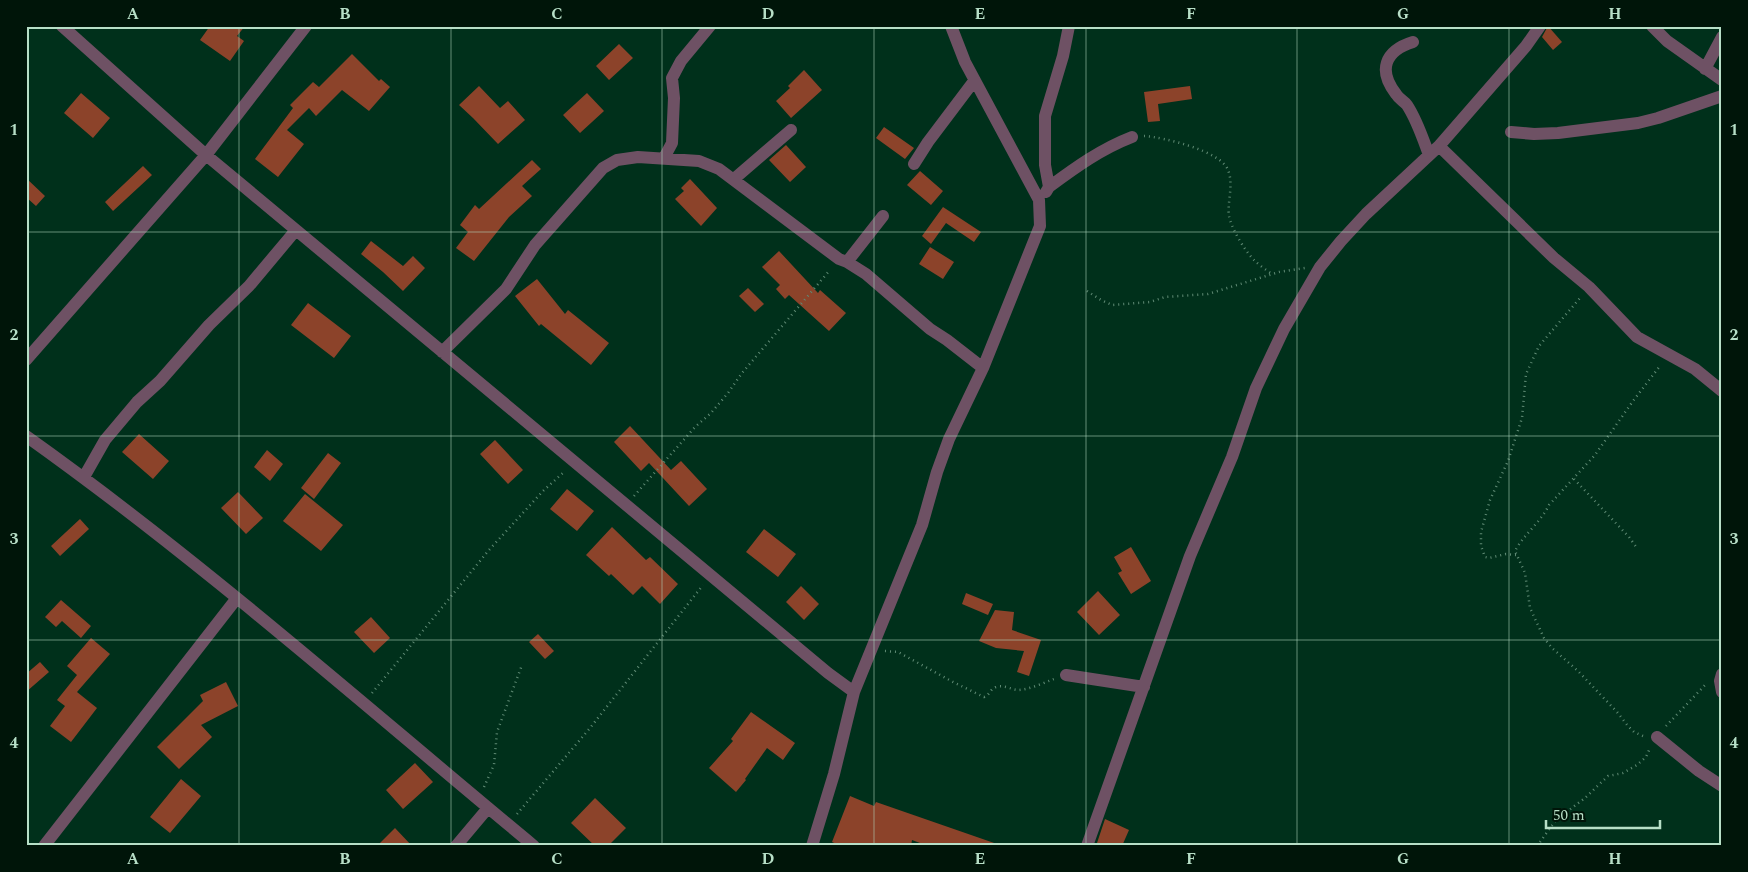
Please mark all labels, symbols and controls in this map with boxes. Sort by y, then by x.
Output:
text: A [127,2,140,26]
text: B [339,2,351,26]
text: C [551,2,563,26]
text: D [762,2,775,26]
text: E [975,2,985,26]
text: F [1186,2,1196,26]
text: G [1397,2,1409,26]
text: H [1608,2,1622,26]
text: 1 [10,118,18,142]
text: 1 [1730,118,1738,142]
text: 2 [10,323,19,347]
text: 2 [1730,323,1739,347]
text: 3 [10,527,19,551]
text: 3 [1730,527,1739,551]
text: 4 [10,731,19,755]
text: 4 [1730,731,1739,755]
scale bar [1546,797,1659,829]
text: 50 m [1553,804,1585,827]
text: A [127,847,140,871]
text: B [339,847,351,871]
text: C [551,847,563,871]
text: D [762,847,775,871]
text: E [975,847,985,871]
text: F [1186,847,1196,871]
text: G [1397,847,1409,871]
text: H [1608,847,1622,871]

